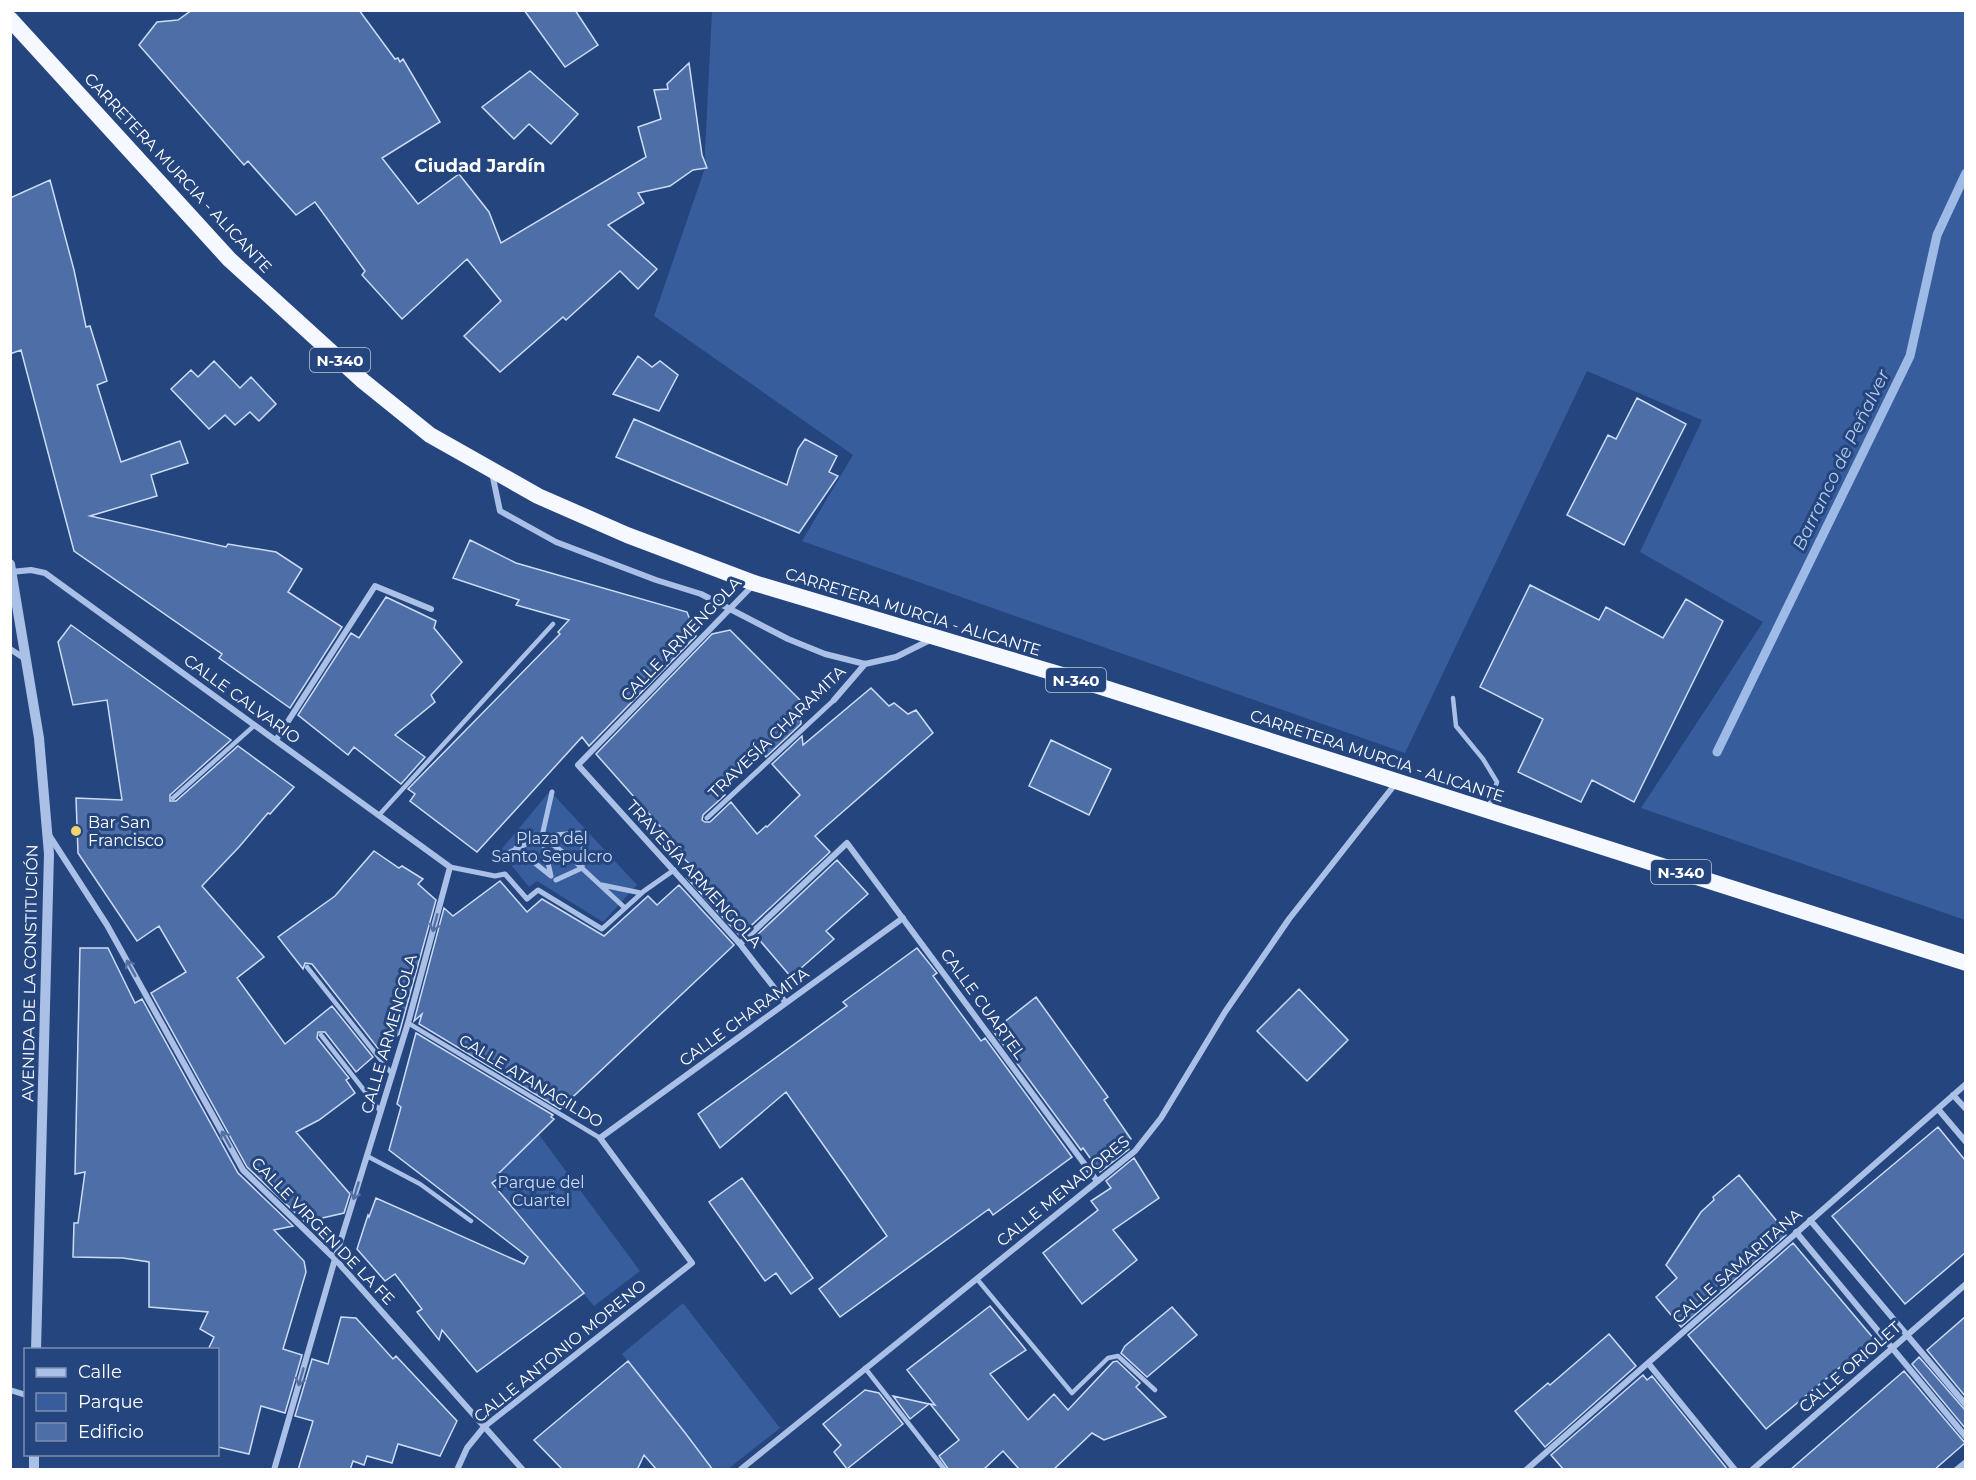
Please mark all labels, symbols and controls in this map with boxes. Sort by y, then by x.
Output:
street label: CARRETERA MURCIA - ALICANTE [80,69,276,277]
district label: Ciudad Jardín [415,155,545,177]
road number: N-340 [310,348,370,372]
water label: Barranco de Peñalver [1788,365,1895,554]
street label: CARRETERA MURCIA - ALICANTE [783,564,1043,660]
street label: CALLE ARMENGOLA [617,573,746,705]
street label: CALLE CALVARIO [180,650,304,748]
street label: TRAVESÍA CHARAMITA [705,661,850,802]
road number: N-340 [1046,668,1106,692]
street label: CARRETERA MURCIA - ALICANTE [1247,706,1507,806]
street label: TRAVESÍA ARMENGOLA [623,796,766,952]
place label: Bar San Francisco [88,813,164,850]
marker: Bar San Francisco [69,824,83,838]
park label: Plaza del Santo Sepulcro [491,829,613,866]
street label: AVENIDA DE LA CONSTITUCIÓN [18,844,42,1102]
road number: N-340 [1651,860,1711,884]
one-way arrow [429,913,440,932]
street label: CALLE CUARTEL [936,945,1030,1064]
street label: CALLE ARMENGOLA [357,952,421,1116]
one-way arrow [125,960,137,977]
street label: CALLE CHARAMITA [676,963,813,1070]
street label: CALLE ATANAGILDO [455,1030,607,1132]
one-way arrow [220,1130,231,1148]
street label: CALLE MENADORES [993,1131,1133,1250]
street label: CALLE VIRGEN DE LA FE [247,1153,399,1309]
park label: Parque del Cuartel [497,1173,585,1210]
one-way arrow [350,1181,361,1200]
street label: CALLE SAMARITANA [1668,1204,1806,1327]
street label: CALLE ANTONIO MORENO [470,1276,650,1426]
street label: CALLE ORIOLET [1795,1317,1905,1416]
legend [24,1348,219,1456]
text: Calle [78,1361,122,1383]
one-way arrow [295,1368,306,1387]
text: Parque [78,1391,144,1413]
text: Edificio [78,1421,144,1443]

